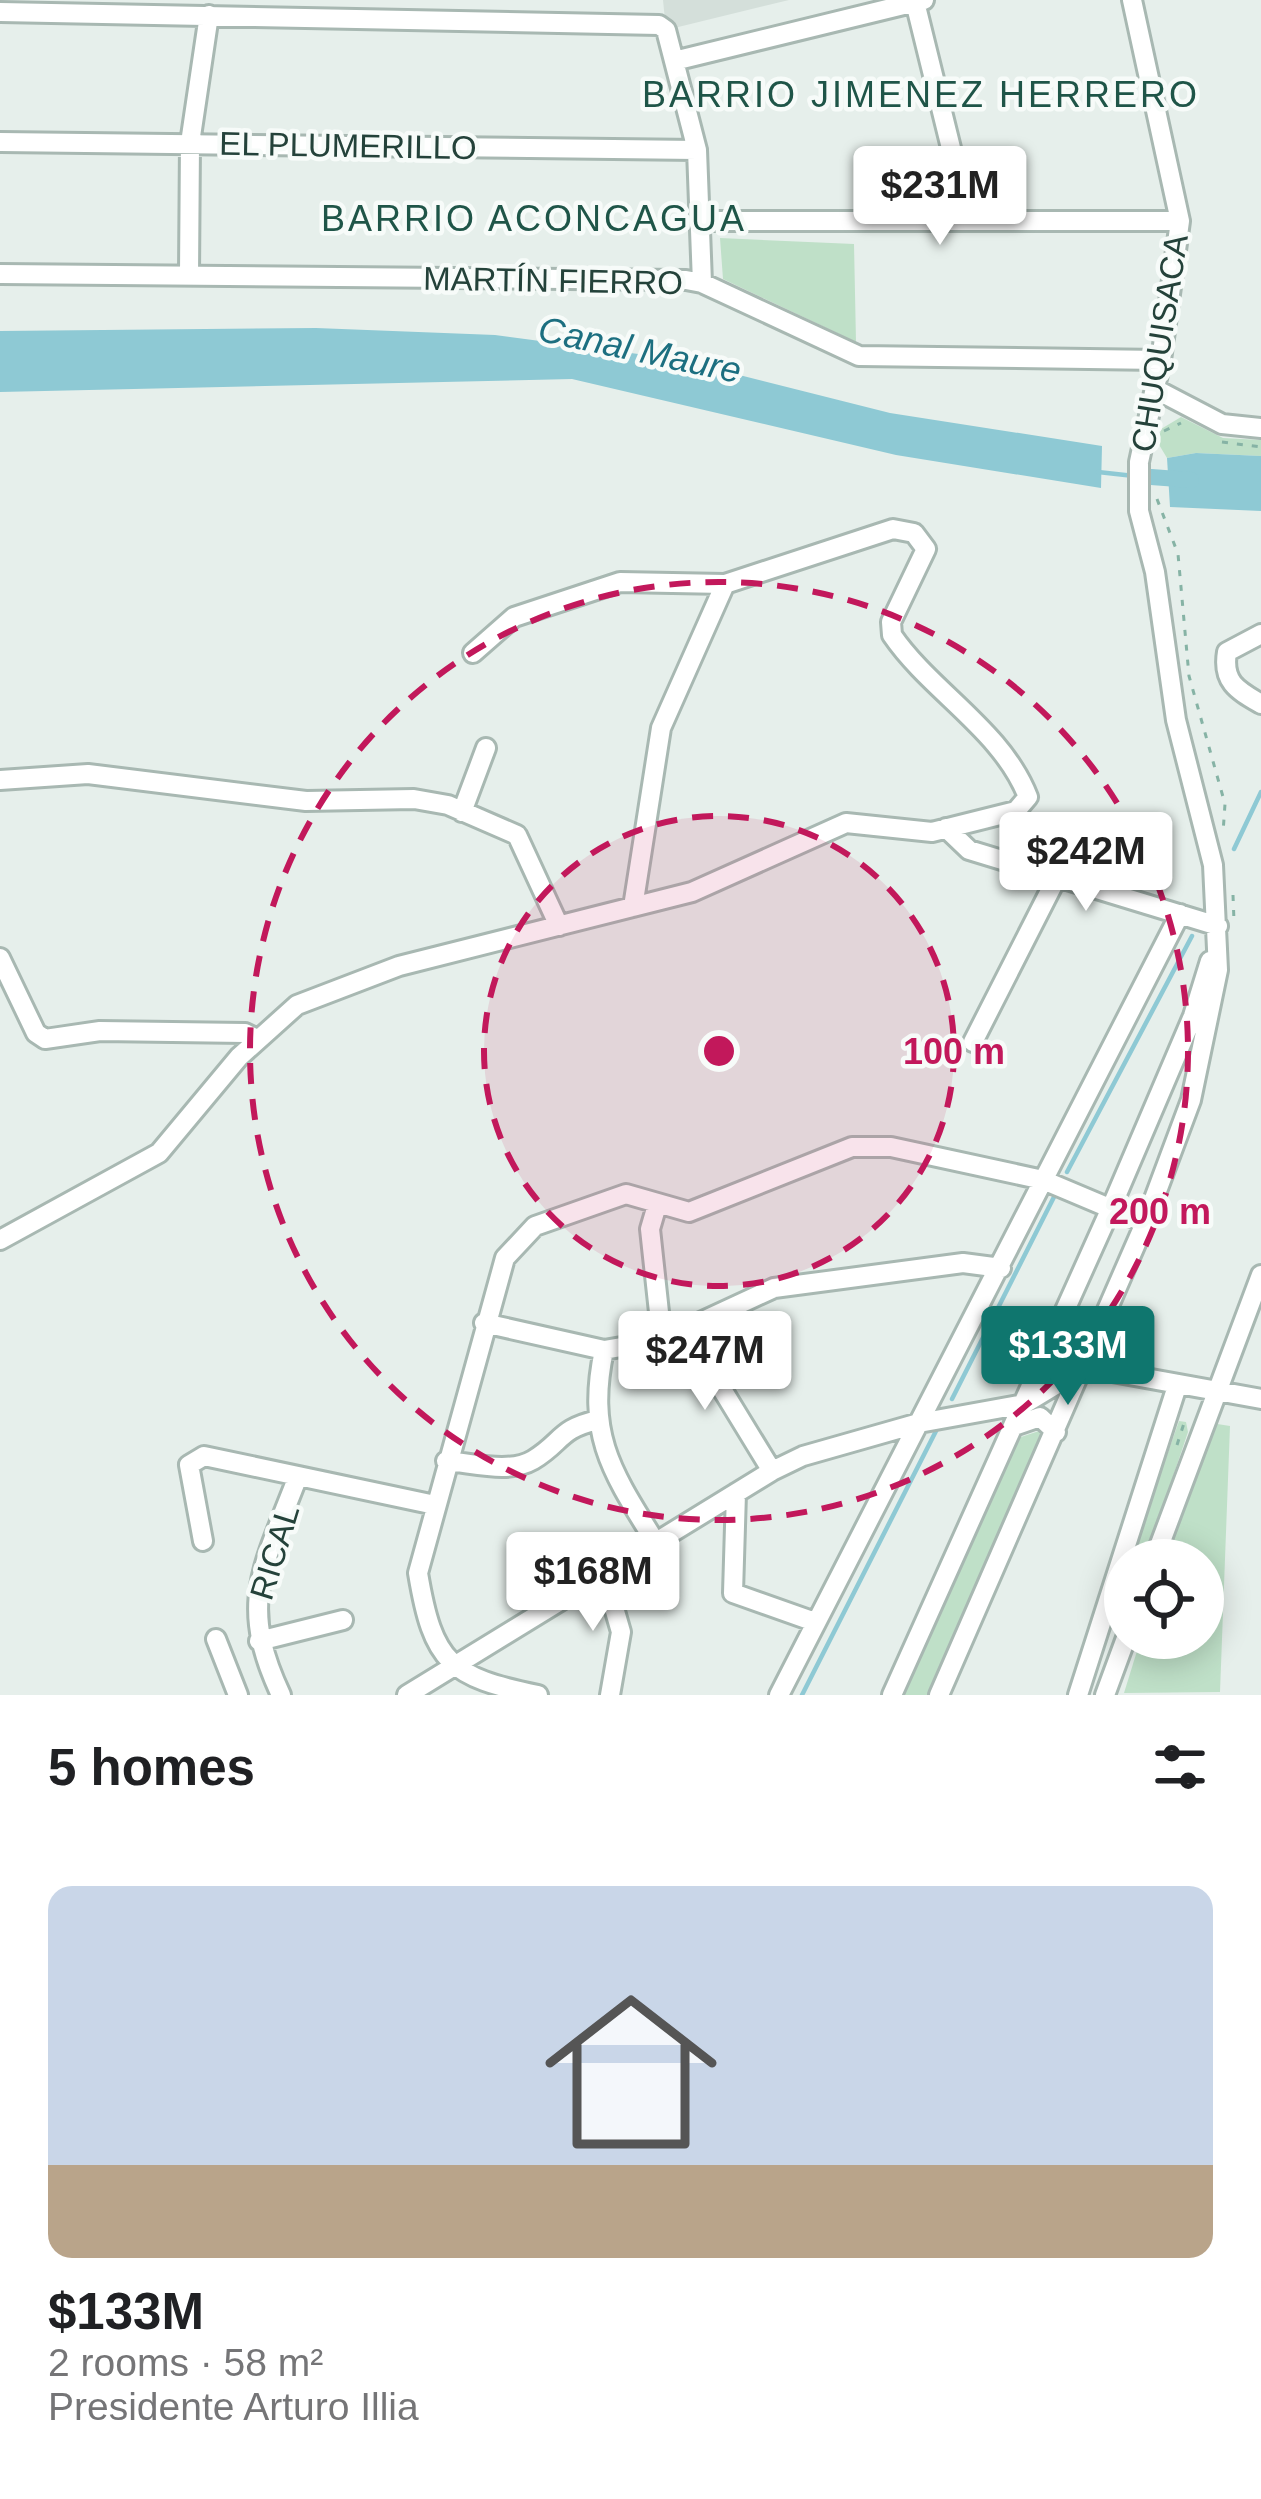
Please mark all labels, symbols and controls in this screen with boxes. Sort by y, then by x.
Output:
district label: BARRIO JIMENEZ HERRERO [642,74,1200,115]
street label: EL PLUMERILLO [219,125,477,166]
pin: $231M [856,146,1024,248]
text: $231M [880,163,1000,206]
district label: BARRIO ACONCAGUA [321,198,747,239]
street label: CHUQUISACA [1124,232,1195,455]
street label: MARTÍN FIERRO [423,260,683,301]
water label: Canal Maure [535,308,745,391]
pin: $242M [1002,812,1170,914]
text: $242M [1026,829,1146,872]
centre of rings [698,1030,740,1072]
text: 100 m [903,1031,1005,1072]
text: 200 m [1109,1191,1211,1232]
pin: $133M [984,1306,1152,1408]
pin: $247M [621,1311,789,1413]
text: $133M [1008,1323,1128,1366]
text: $247M [645,1328,765,1371]
street label: RICAL [243,1500,306,1604]
pin: $168M [509,1532,677,1634]
map controls [1104,1539,1224,1659]
button: locate [1104,1539,1224,1659]
text: $168M [533,1549,653,1592]
icon: filters [1147,1734,1213,1800]
text: 5 homes [48,1739,255,1796]
icon: home [523,1964,739,2180]
text: $133M [48,2283,204,2340]
text: 2 rooms · 58 m² [48,2341,323,2384]
text: Presidente Arturo Illia [48,2385,419,2428]

